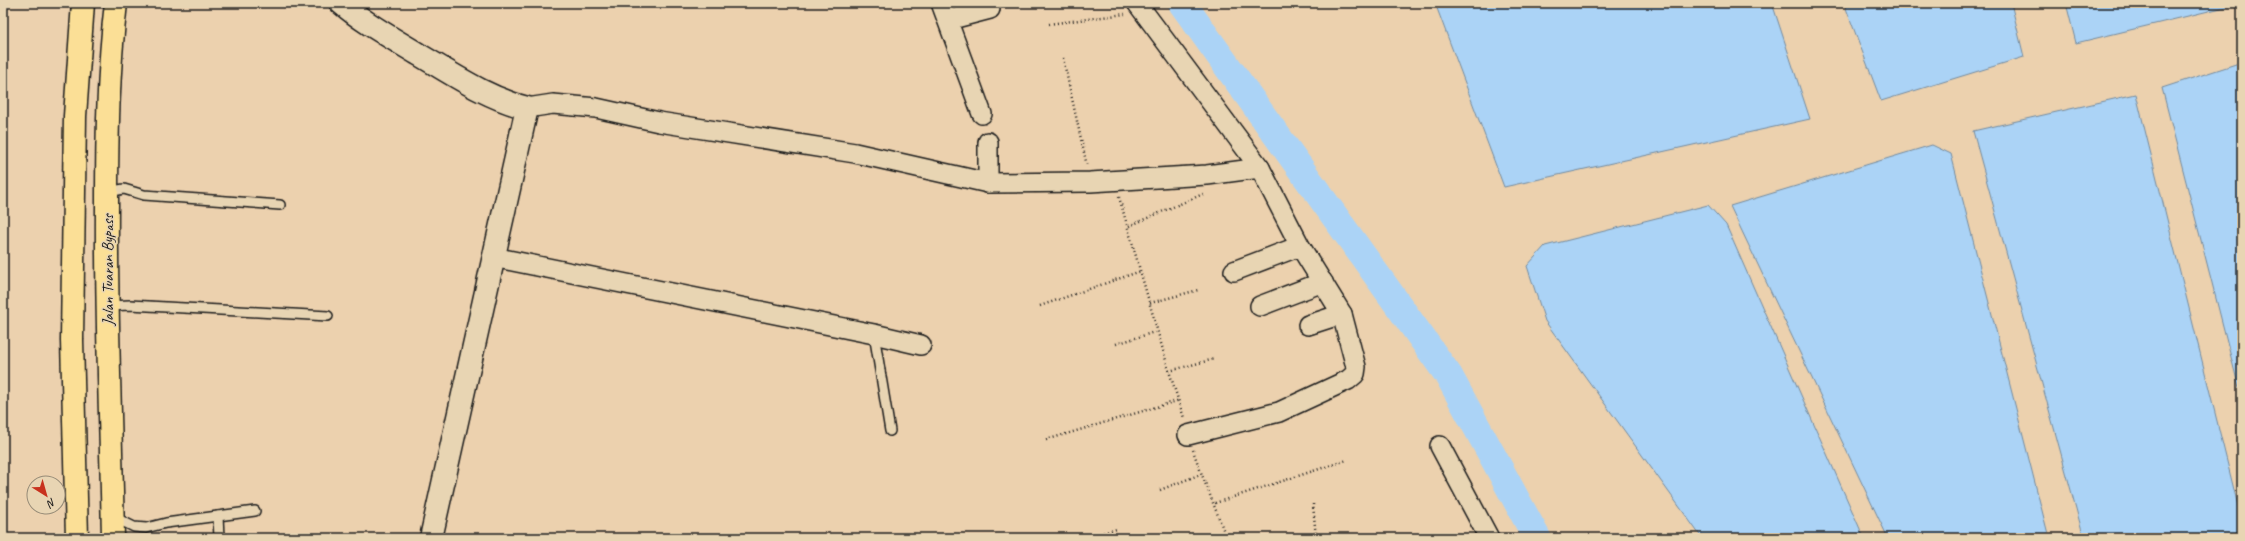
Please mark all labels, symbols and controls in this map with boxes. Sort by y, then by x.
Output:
street label: Jalan Tuaran Bypass [98,213,118,327]
north arrow [26,475,66,515]
text: N [43,495,59,512]

